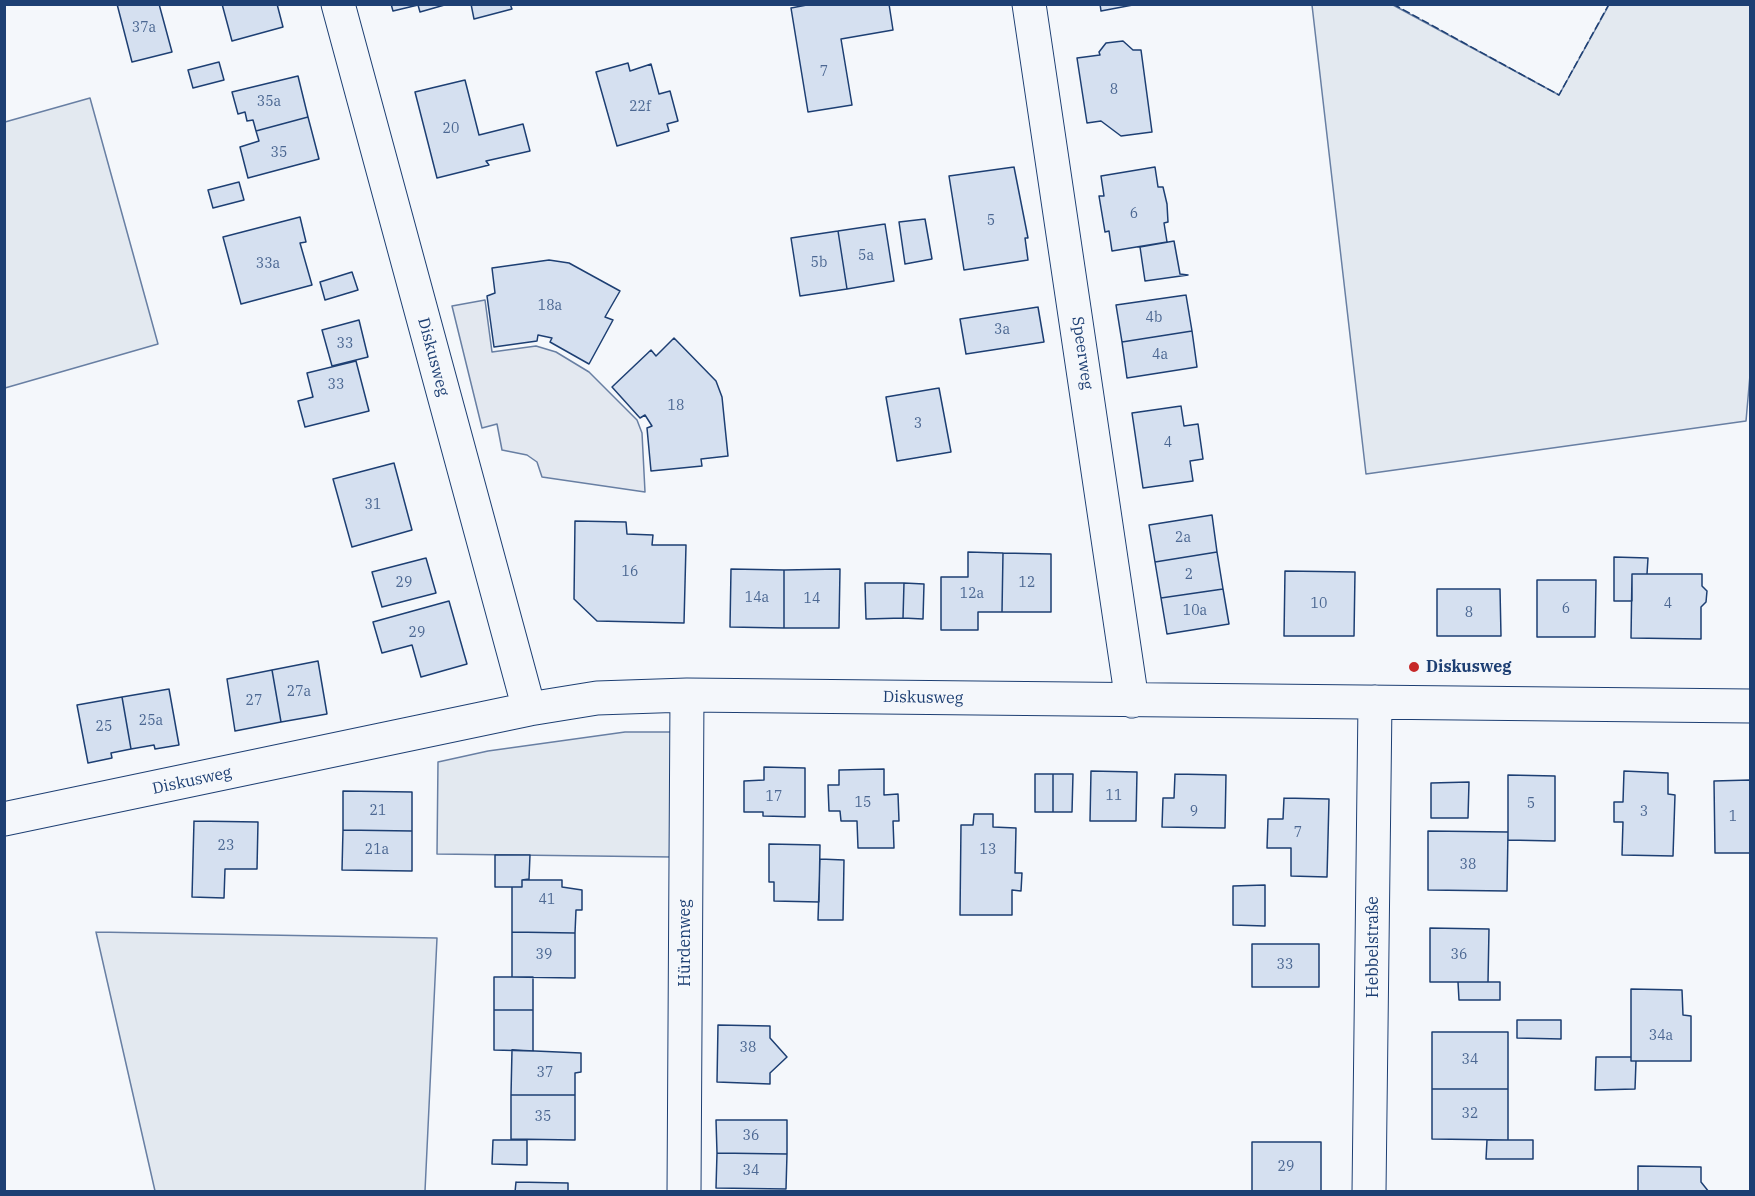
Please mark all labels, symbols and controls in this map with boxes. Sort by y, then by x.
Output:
house number: 37a [132,20,156,36]
house number: 7 [820,64,828,80]
house number: 8 [1110,82,1118,98]
house number: 35a [257,94,281,110]
house number: 22f [629,99,651,115]
house number: 20 [443,121,459,137]
house number: 35 [271,145,287,161]
house number: 6 [1130,206,1138,222]
house number: 5 [987,213,995,229]
house number: 5a [858,248,874,264]
house number: 5b [811,255,827,271]
house number: 33a [256,256,280,272]
house number: 18a [538,298,562,314]
house number: 4b [1146,310,1162,326]
street label: Speerweg [1067,315,1097,391]
street label: Diskusweg [413,316,453,398]
house number: 3a [994,322,1010,338]
house number: 33 [337,336,353,352]
house number: 4a [1152,347,1168,363]
house number: 33 [328,377,344,393]
house number: 18 [668,398,684,414]
house number: 3 [914,416,922,432]
house number: 4 [1164,435,1172,451]
house number: 31 [365,497,381,513]
house number: 2a [1175,530,1191,546]
house number: 16 [622,564,638,580]
house number: 2 [1185,567,1193,583]
house number: 29 [396,575,412,591]
house number: 12 [1019,575,1035,591]
house number: 12a [960,586,984,602]
house number: 14a [745,590,769,606]
house number: 14 [804,591,820,607]
house number: 10 [1311,596,1327,612]
house number: 4 [1664,596,1672,612]
house number: 6 [1562,601,1570,617]
house number: 10a [1183,603,1207,619]
house number: 8 [1465,605,1473,621]
house number: 29 [409,625,425,641]
place label: Diskusweg [1426,657,1512,677]
marker: Diskusweg [1407,660,1421,674]
house number: 27a [287,684,311,700]
street label: Diskusweg [883,688,963,708]
house number: 27 [246,693,262,709]
house number: 25a [139,713,163,729]
house number: 25 [96,719,112,735]
street label: Diskusweg [151,763,233,799]
house number: 11 [1106,788,1122,804]
house number: 17 [766,789,782,805]
house number: 15 [855,795,871,811]
house number: 5 [1527,796,1535,812]
house number: 21 [370,803,386,819]
house number: 9 [1190,804,1198,820]
house number: 3 [1640,804,1648,820]
house number: 1 [1729,809,1737,825]
house number: 7 [1294,825,1302,841]
house number: 23 [218,838,234,854]
house number: 21a [365,842,389,858]
house number: 13 [980,842,996,858]
house number: 38 [1460,857,1476,873]
house number: 41 [539,892,555,908]
street label: Hebbelstraße [1363,896,1383,998]
street label: Hürdenweg [675,899,695,987]
house number: 39 [536,947,552,963]
house number: 36 [1451,947,1467,963]
house number: 33 [1277,957,1293,973]
house number: 34a [1649,1028,1673,1044]
house number: 38 [740,1040,756,1056]
house number: 34 [1462,1052,1478,1068]
house number: 37 [537,1065,553,1081]
house number: 32 [1462,1106,1478,1122]
house number: 35 [535,1109,551,1125]
house number: 36 [743,1128,759,1144]
house number: 29 [1278,1159,1294,1175]
house number: 34 [743,1163,759,1179]

